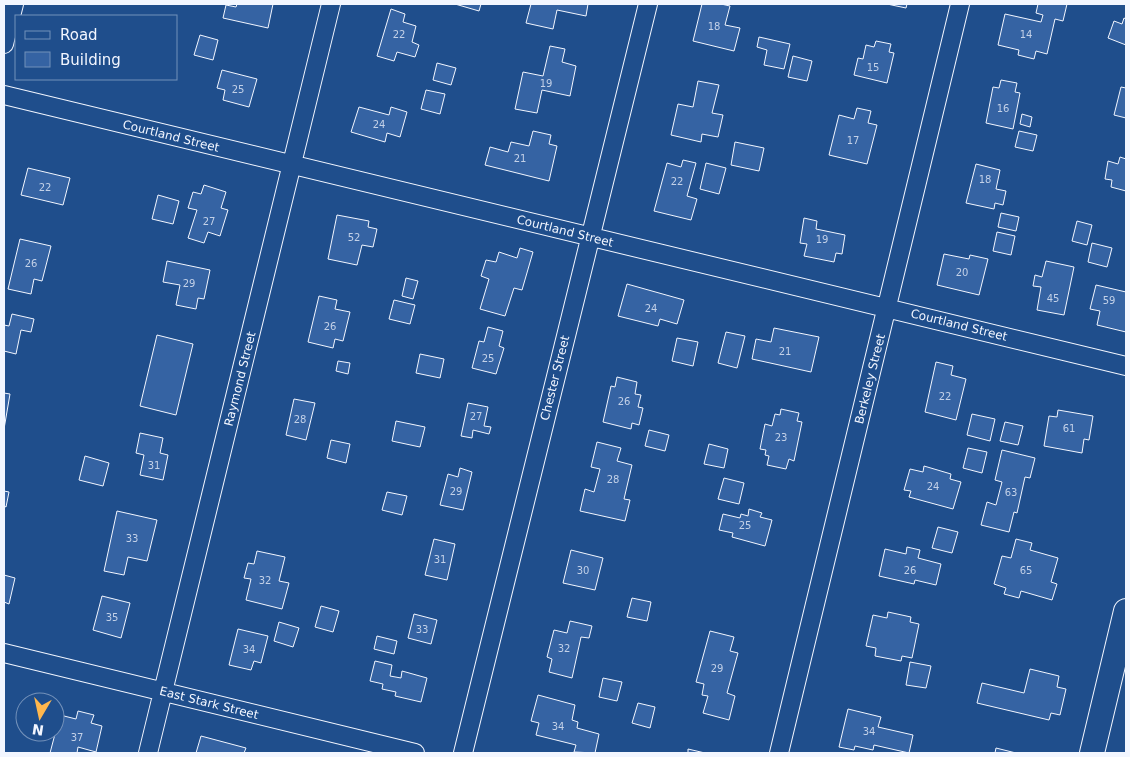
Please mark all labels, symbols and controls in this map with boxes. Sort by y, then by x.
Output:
legend [15,15,178,80]
house number: 18 [708,21,720,32]
text: Road [60,26,98,44]
house number: 22 [393,29,405,40]
house number: 14 [1020,29,1032,40]
text: Building [60,51,121,69]
house number: 15 [867,62,879,73]
house number: 19 [540,78,552,89]
house number: 25 [232,84,244,95]
house number: 16 [997,103,1009,114]
street label: Courtland Street [121,117,221,155]
house number: 24 [373,119,385,130]
house number: 17 [847,135,859,146]
house number: 21 [514,153,526,164]
house number: 18 [979,174,991,185]
house number: 22 [671,176,683,187]
house number: 22 [39,182,51,193]
street label: Courtland Street [515,212,615,250]
house number: 27 [203,216,215,227]
house number: 52 [348,232,360,243]
house number: 19 [816,234,828,245]
house number: 26 [25,258,37,269]
house number: 20 [956,267,968,278]
house number: 29 [183,278,195,289]
house number: 45 [1047,293,1059,304]
house number: 59 [1103,295,1115,306]
house number: 24 [645,303,657,314]
street label: Courtland Street [909,306,1009,344]
house number: 26 [324,321,336,332]
street label: Raymond Street [221,330,259,428]
street label: Berkeley Street [852,332,888,426]
street label: Chester Street [538,334,572,422]
house number: 21 [779,346,791,357]
house number: 25 [482,353,494,364]
house number: 22 [939,391,951,402]
house number: 26 [618,396,630,407]
house number: 27 [470,411,482,422]
house number: 28 [294,414,306,425]
house number: 61 [1063,423,1075,434]
house number: 23 [775,432,787,443]
house number: 31 [148,460,160,471]
house number: 28 [607,474,619,485]
house number: 24 [927,481,939,492]
house number: 29 [450,486,462,497]
house number: 63 [1005,487,1017,498]
house number: 25 [739,520,751,531]
house number: 33 [126,533,138,544]
house number: 31 [434,554,446,565]
house number: 30 [577,565,589,576]
house number: 26 [904,565,916,576]
house number: 65 [1020,565,1032,576]
house number: 32 [259,575,271,586]
house number: 35 [106,612,118,623]
house number: 33 [416,624,428,635]
house number: 32 [558,643,570,654]
house number: 34 [243,644,255,655]
house number: 29 [711,663,723,674]
street label: East Stark Street [158,684,260,722]
north arrow [15,692,65,742]
text: N [31,721,45,739]
house number: 34 [552,721,564,732]
house number: 34 [863,726,875,737]
house number: 37 [71,732,83,743]

